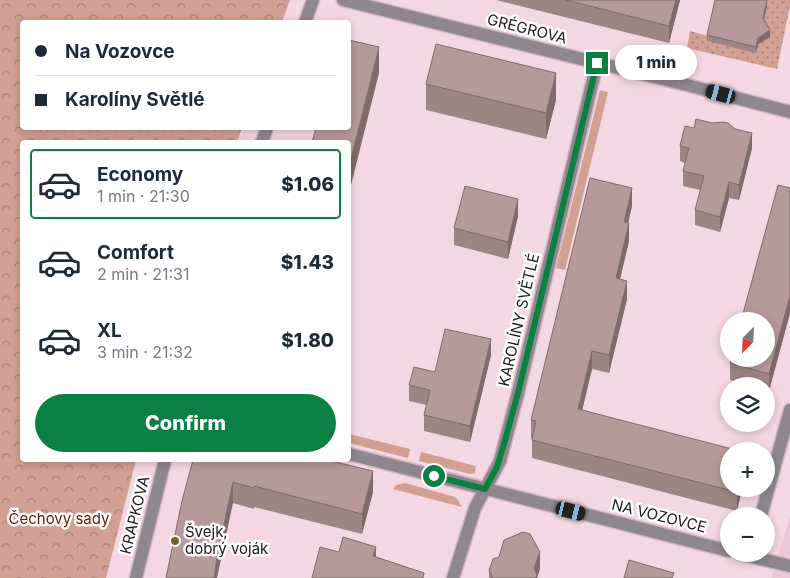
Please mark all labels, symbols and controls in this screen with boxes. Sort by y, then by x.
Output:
street label: GRÉGROVA [485,9,569,48]
text: Na Vozovce [65,40,175,63]
callout: 1 min [614,46,697,80]
route end [586,52,608,74]
text: 1 min [636,52,676,72]
car [704,83,737,105]
text: Karolíny Světlé [65,88,205,111]
icon: car [37,162,82,207]
text: Economy [97,163,183,186]
text: $1.06 [281,173,334,196]
text: 1 min · 21:30 [97,186,190,206]
icon: car [37,240,82,285]
text: Comfort [97,241,174,264]
text: $1.43 [281,251,334,274]
street label: KAROLÍNY SVĚTLÉ [494,252,543,388]
text: 2 min · 21:31 [97,264,189,284]
north arrow [720,312,775,368]
map controls [720,312,775,562]
icon: car [37,318,82,363]
text: XL [97,319,122,342]
text: $1.80 [281,329,334,352]
text: 3 min · 21:32 [97,342,193,362]
button: layers [720,377,775,432]
button: Confirm [35,394,336,452]
button: + [720,442,775,497]
route start [423,465,445,487]
street label: KRAPKOVA [116,474,153,556]
street label: NA VOZOVCE [610,495,708,536]
car [554,500,587,522]
button: − [720,507,775,562]
park label: Čechovy sady [9,509,110,528]
place label: Švejk, dobrý voják [185,522,269,558]
marker: Švejk, dobrý voják [169,535,181,547]

